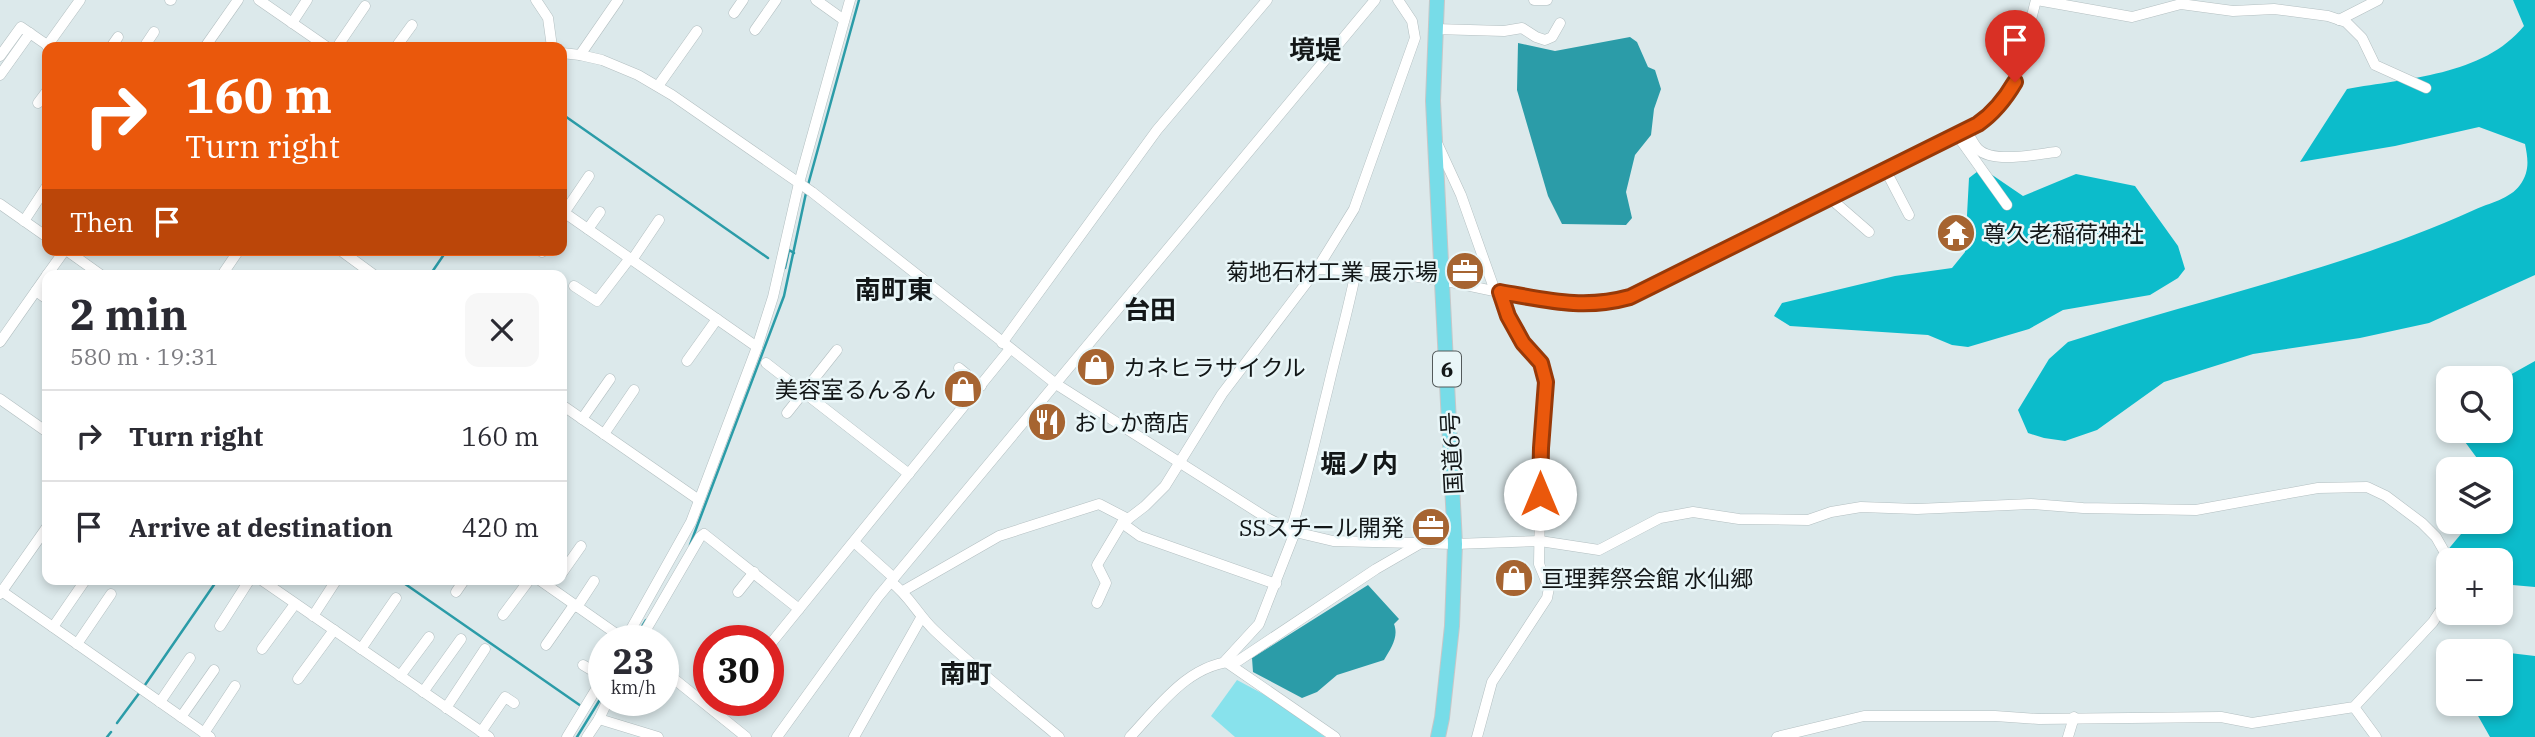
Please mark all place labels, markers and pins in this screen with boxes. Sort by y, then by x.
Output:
pin [1985,10,2045,82]
temple icon: 尊久老稲荷神社 [1935,212,1977,254]
place label: 尊久老稲荷神社 [1983,218,2144,248]
office icon: 菊地石材工業 展示場 [1444,250,1486,292]
place label: 菊地石材工業 展示場 [1226,256,1438,286]
shop icon: カネヒラサイクル [1075,346,1117,388]
place label: カネヒラサイクル [1123,352,1306,382]
shop icon: 美容室るんるん [942,368,984,410]
place label: 美容室るんるん [775,374,936,404]
restaurant icon: おしか商店 [1026,401,1068,443]
place label: おしか商店 [1074,407,1189,437]
office icon: SSスチール開発 [1410,506,1452,548]
place label: SSスチール開発 [1239,512,1404,542]
shop icon: 亘理葬祭会館 水仙郷 [1493,557,1535,599]
place label: 亘理葬祭会館 水仙郷 [1541,563,1753,593]

